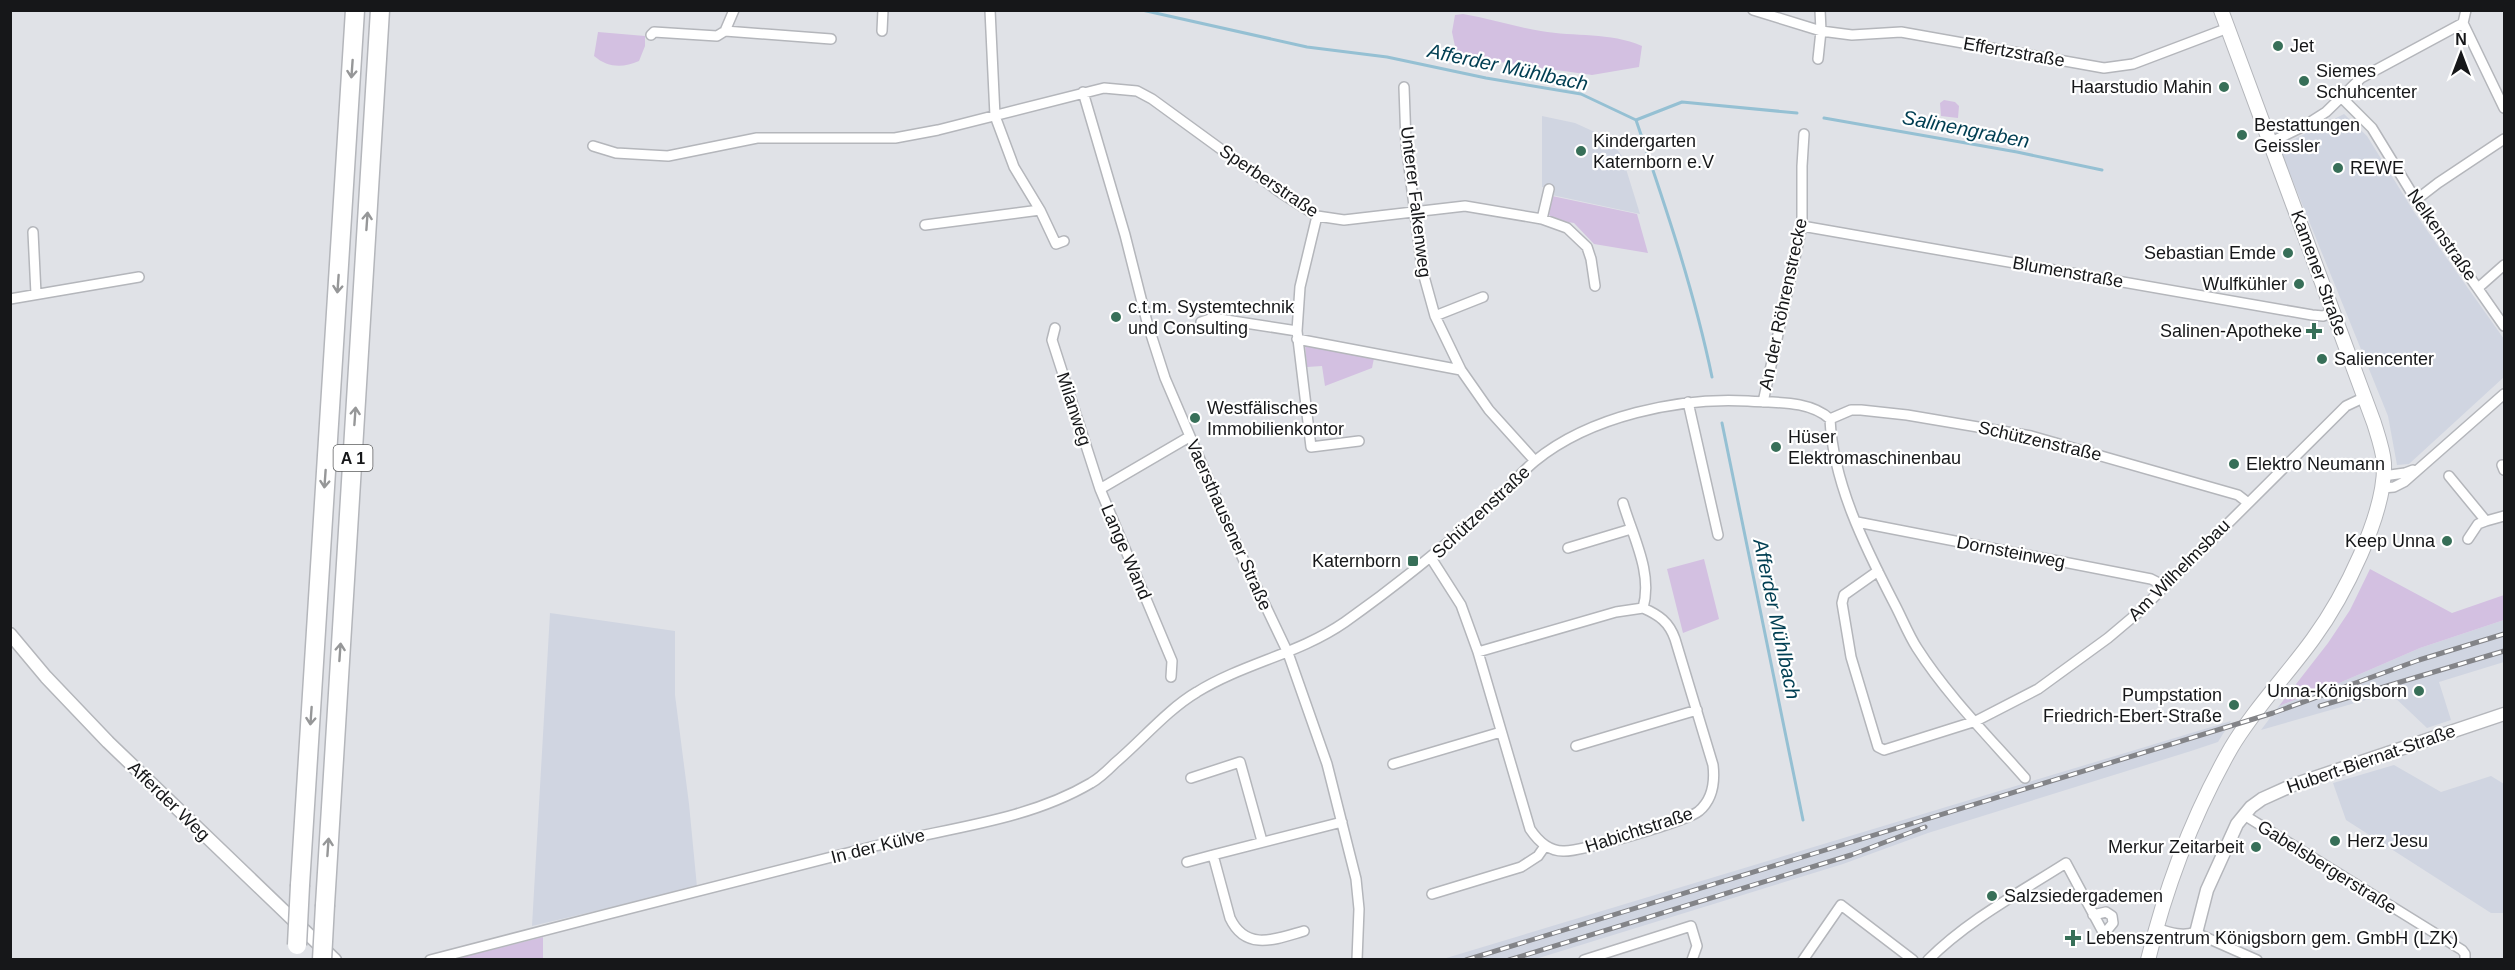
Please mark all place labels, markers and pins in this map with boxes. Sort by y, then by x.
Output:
place label: Jet [2290,36,2314,56]
marker: Jet [2271,39,2285,53]
place label: Siemes Schuhcenter [2316,61,2417,102]
marker: Siemes Schuhcenter [2297,74,2311,88]
place label: Haarstudio Mahin [2071,77,2212,97]
marker: Haarstudio Mahin [2217,80,2231,94]
place label: Bestattungen Geissler [2254,115,2360,156]
marker: Bestattungen Geissler [2235,128,2249,142]
place label: Kindergarten Katernborn e.V [1593,131,1714,172]
marker: Kindergarten Katernborn e.V [1574,144,1588,158]
place label: REWE [2350,158,2404,178]
marker: REWE [2331,161,2345,175]
place label: Sebastian Emde [2144,243,2276,263]
marker: Sebastian Emde [2281,246,2295,260]
place label: Wulfkühler [2202,274,2287,294]
marker: Wulfkühler [2292,277,2306,291]
place label: c.t.m. Systemtechnik und Consulting [1128,297,1295,338]
marker: c.t.m. Systemtechnik und Consulting [1109,310,1123,324]
place label: Salinen-Apotheke [2160,321,2302,341]
marker: Salinen-Apotheke [2307,324,2321,338]
place label: Saliencenter [2334,349,2434,369]
marker: Saliencenter [2315,352,2329,366]
place label: Westfälisches Immobilienkontor [1207,398,1344,439]
marker: Westfälisches Immobilienkontor [1188,411,1202,425]
place label: Hüser Elektromaschinenbau [1788,427,1961,468]
marker: Hüser Elektromaschinenbau [1769,440,1783,454]
place label: Elektro Neumann [2246,454,2385,474]
marker: Elektro Neumann [2227,457,2241,471]
place label: Keep Unna [2345,531,2436,551]
marker: Keep Unna [2440,534,2454,548]
place label: Katernborn [1312,551,1401,571]
marker: Katernborn [1406,554,1420,568]
place label: Unna-Königsborn [2267,681,2407,701]
marker: Unna-Königsborn [2412,684,2426,698]
place label: Pumpstation Friedrich-Ebert-Straße [2043,685,2222,726]
marker: Pumpstation Friedrich-Ebert-Straße [2227,698,2241,712]
place label: Herz Jesu [2347,831,2428,851]
marker: Herz Jesu [2328,834,2342,848]
place label: Merkur Zeitarbeit [2108,837,2244,857]
marker: Merkur Zeitarbeit [2249,840,2263,854]
place label: Salzsiedergademen [2004,886,2163,906]
marker: Salzsiedergademen [1985,889,1999,903]
place label: Lebenszentrum Königsborn gem. GmbH (LZK) [2086,928,2458,948]
marker: Lebenszentrum Königsborn gem. GmbH (LZK) [2064,929,2082,947]

